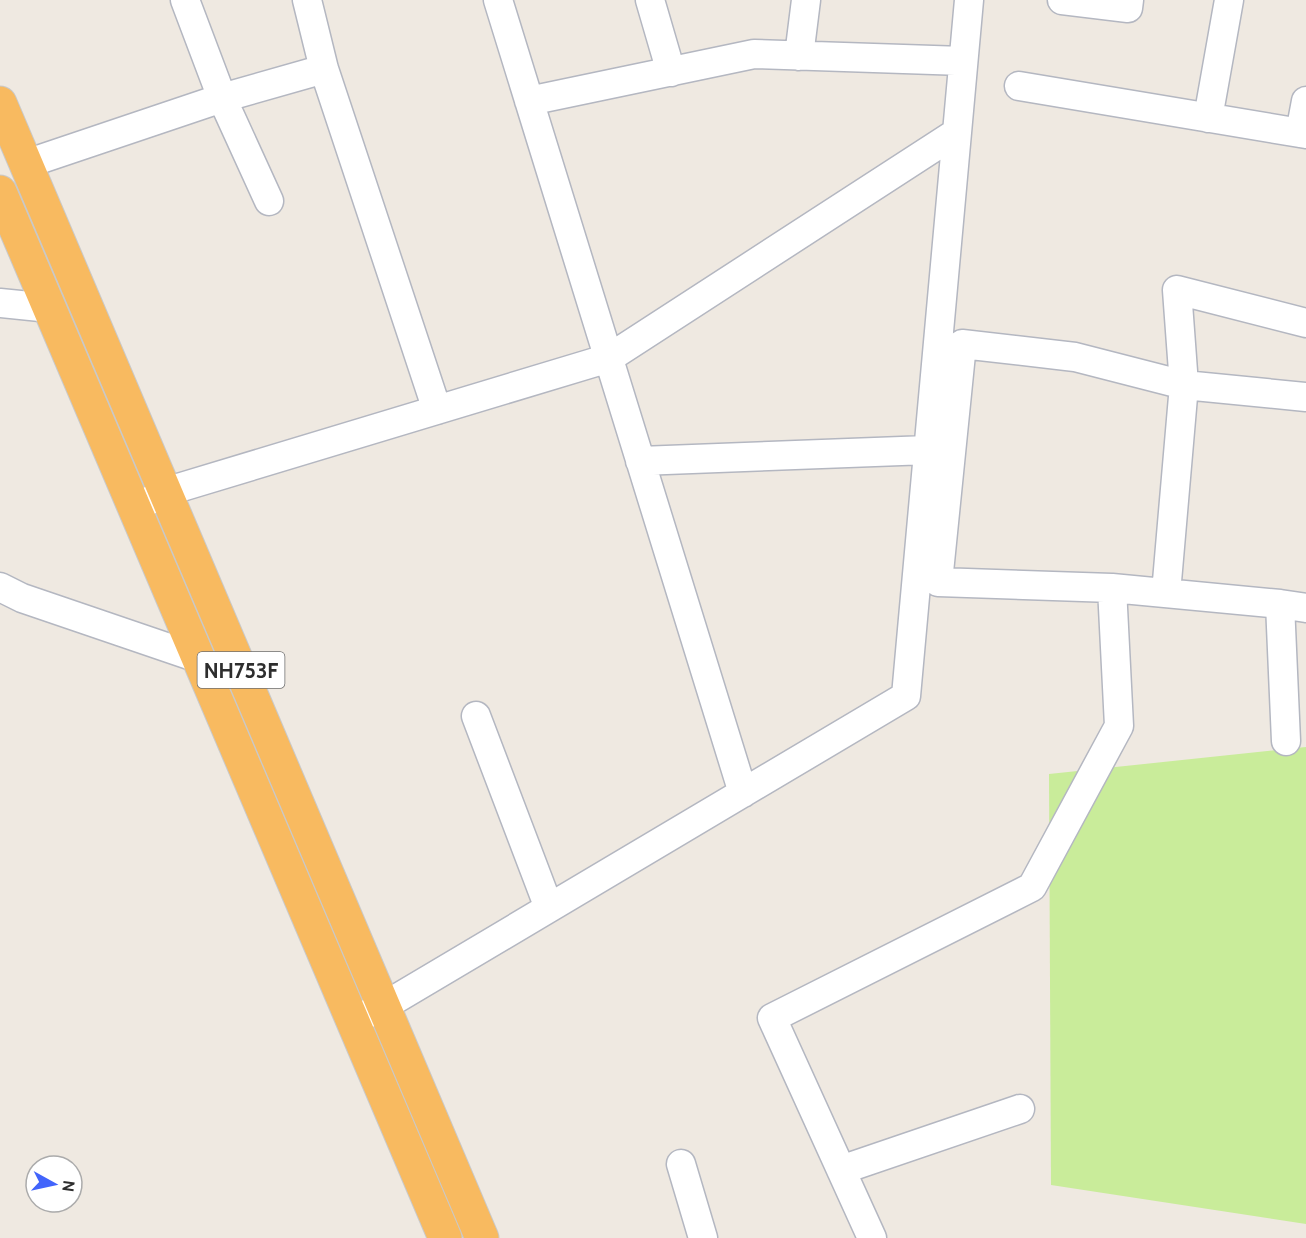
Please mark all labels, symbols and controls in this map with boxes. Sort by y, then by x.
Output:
road number: NH753F [198,652,284,688]
north arrow [24,1154,84,1214]
text: N [58,1179,79,1193]

